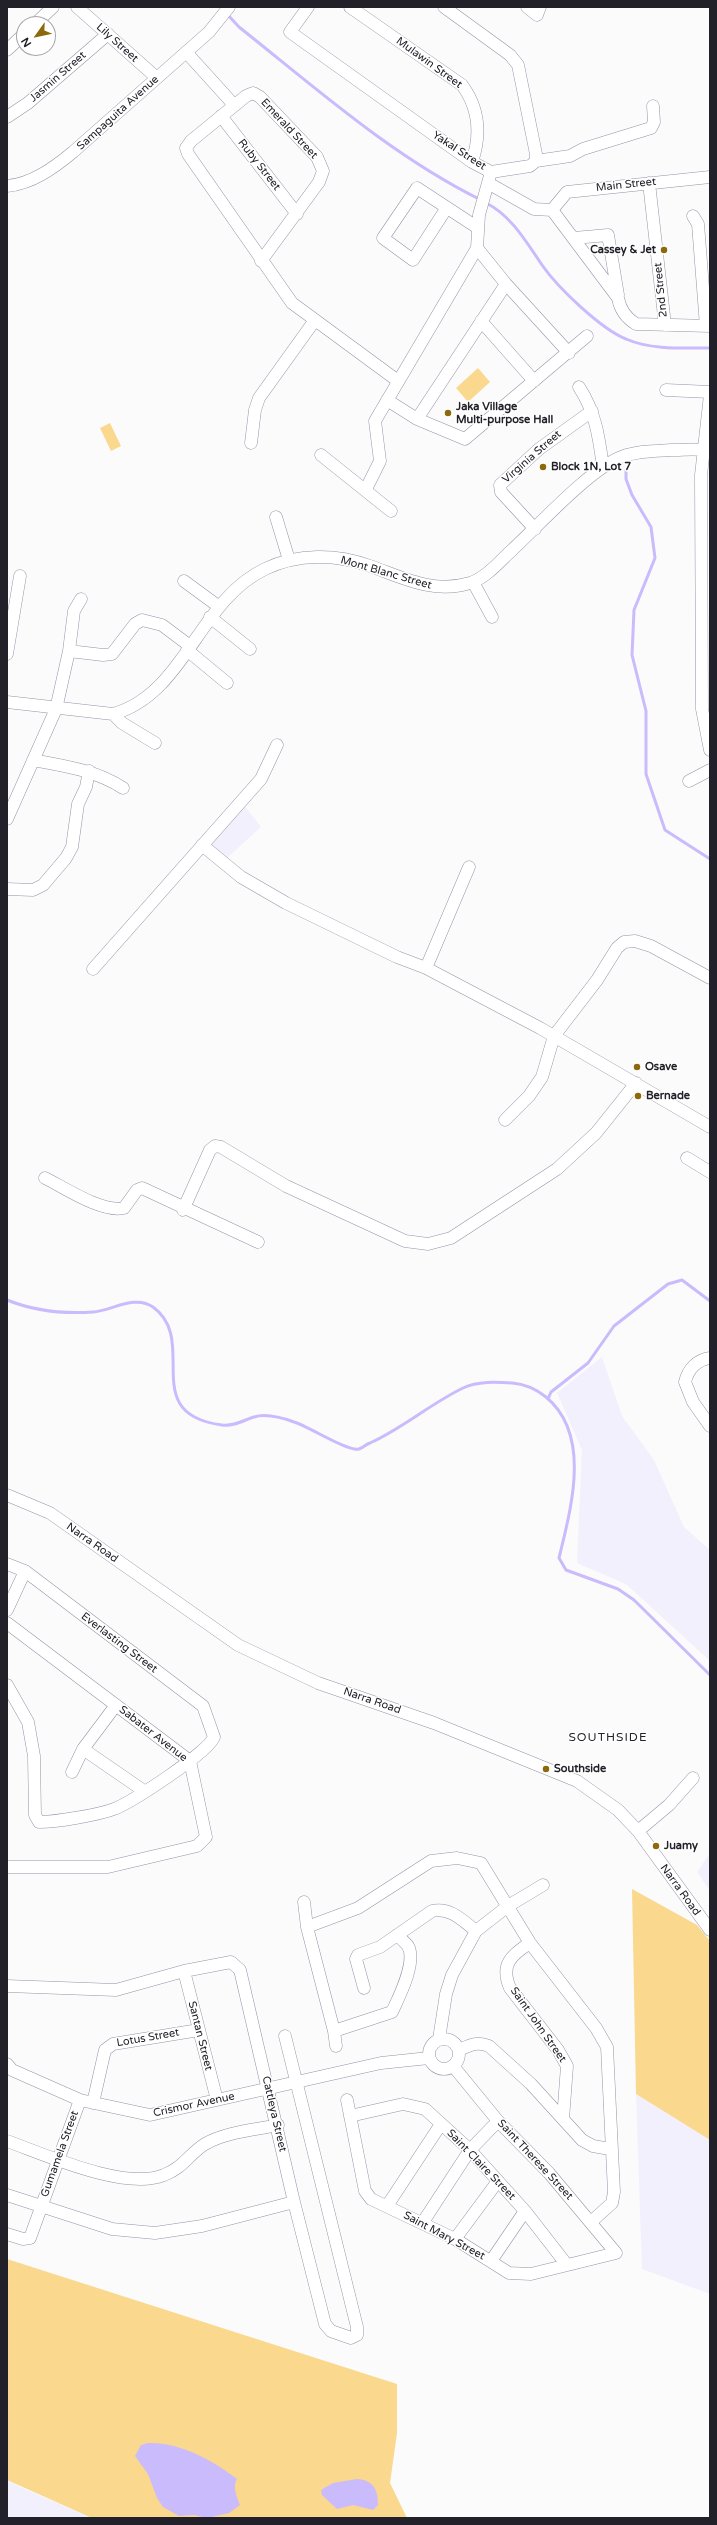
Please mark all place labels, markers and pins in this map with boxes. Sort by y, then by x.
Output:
place label: Cassey & Jet [590,243,656,257]
marker: Cassey & Jet [659,245,669,255]
place label: Jaka Village Multi-purpose Hall [456,400,553,426]
marker: Jaka Village Multi-purpose Hall [443,408,453,418]
place label: Block 1N, Lot 7 [551,460,631,474]
marker: Block 1N, Lot 7 [538,462,548,472]
place label: Osave [645,1060,677,1074]
marker: Osave [632,1062,642,1072]
place label: Bernade [646,1089,690,1103]
marker: Bernade [633,1091,643,1101]
place label: Southside [554,1762,606,1776]
marker: Southside [541,1764,551,1774]
place label: Juamy [664,1839,698,1853]
marker: Juamy [651,1841,661,1851]

